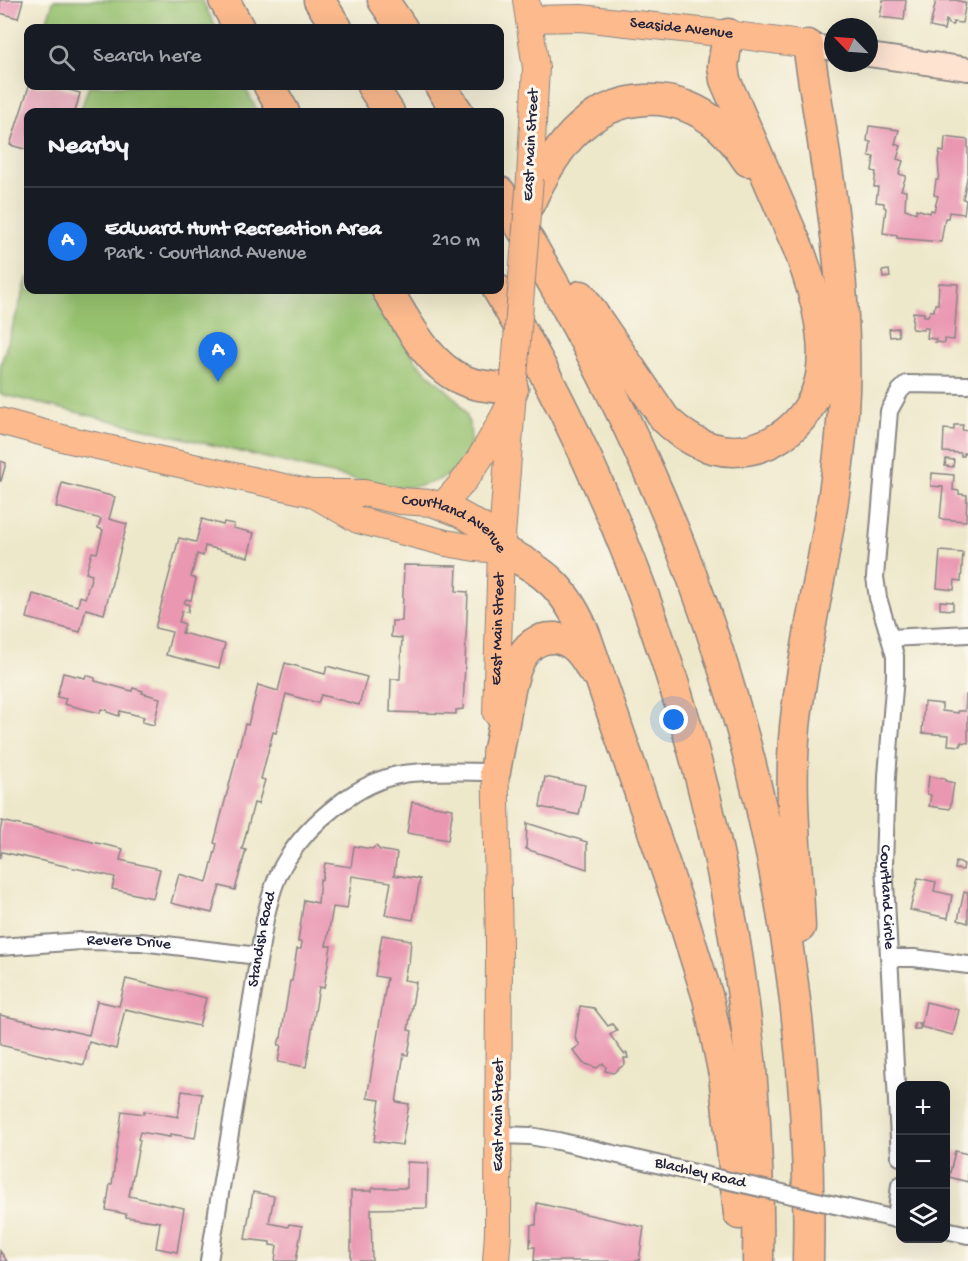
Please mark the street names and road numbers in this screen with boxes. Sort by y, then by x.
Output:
street label: Seaside Avenue [629,14,735,44]
street label: East Main Street [520,87,545,202]
street label: Courtland Avenue [401,492,510,558]
street label: East Main Street [487,571,510,686]
street label: Courtland Circle [874,844,898,951]
street label: Standish Road [245,888,282,988]
street label: Revere Drive [86,932,173,955]
street label: East Main Street [490,1057,509,1171]
street label: Blachley Road [652,1154,749,1194]

